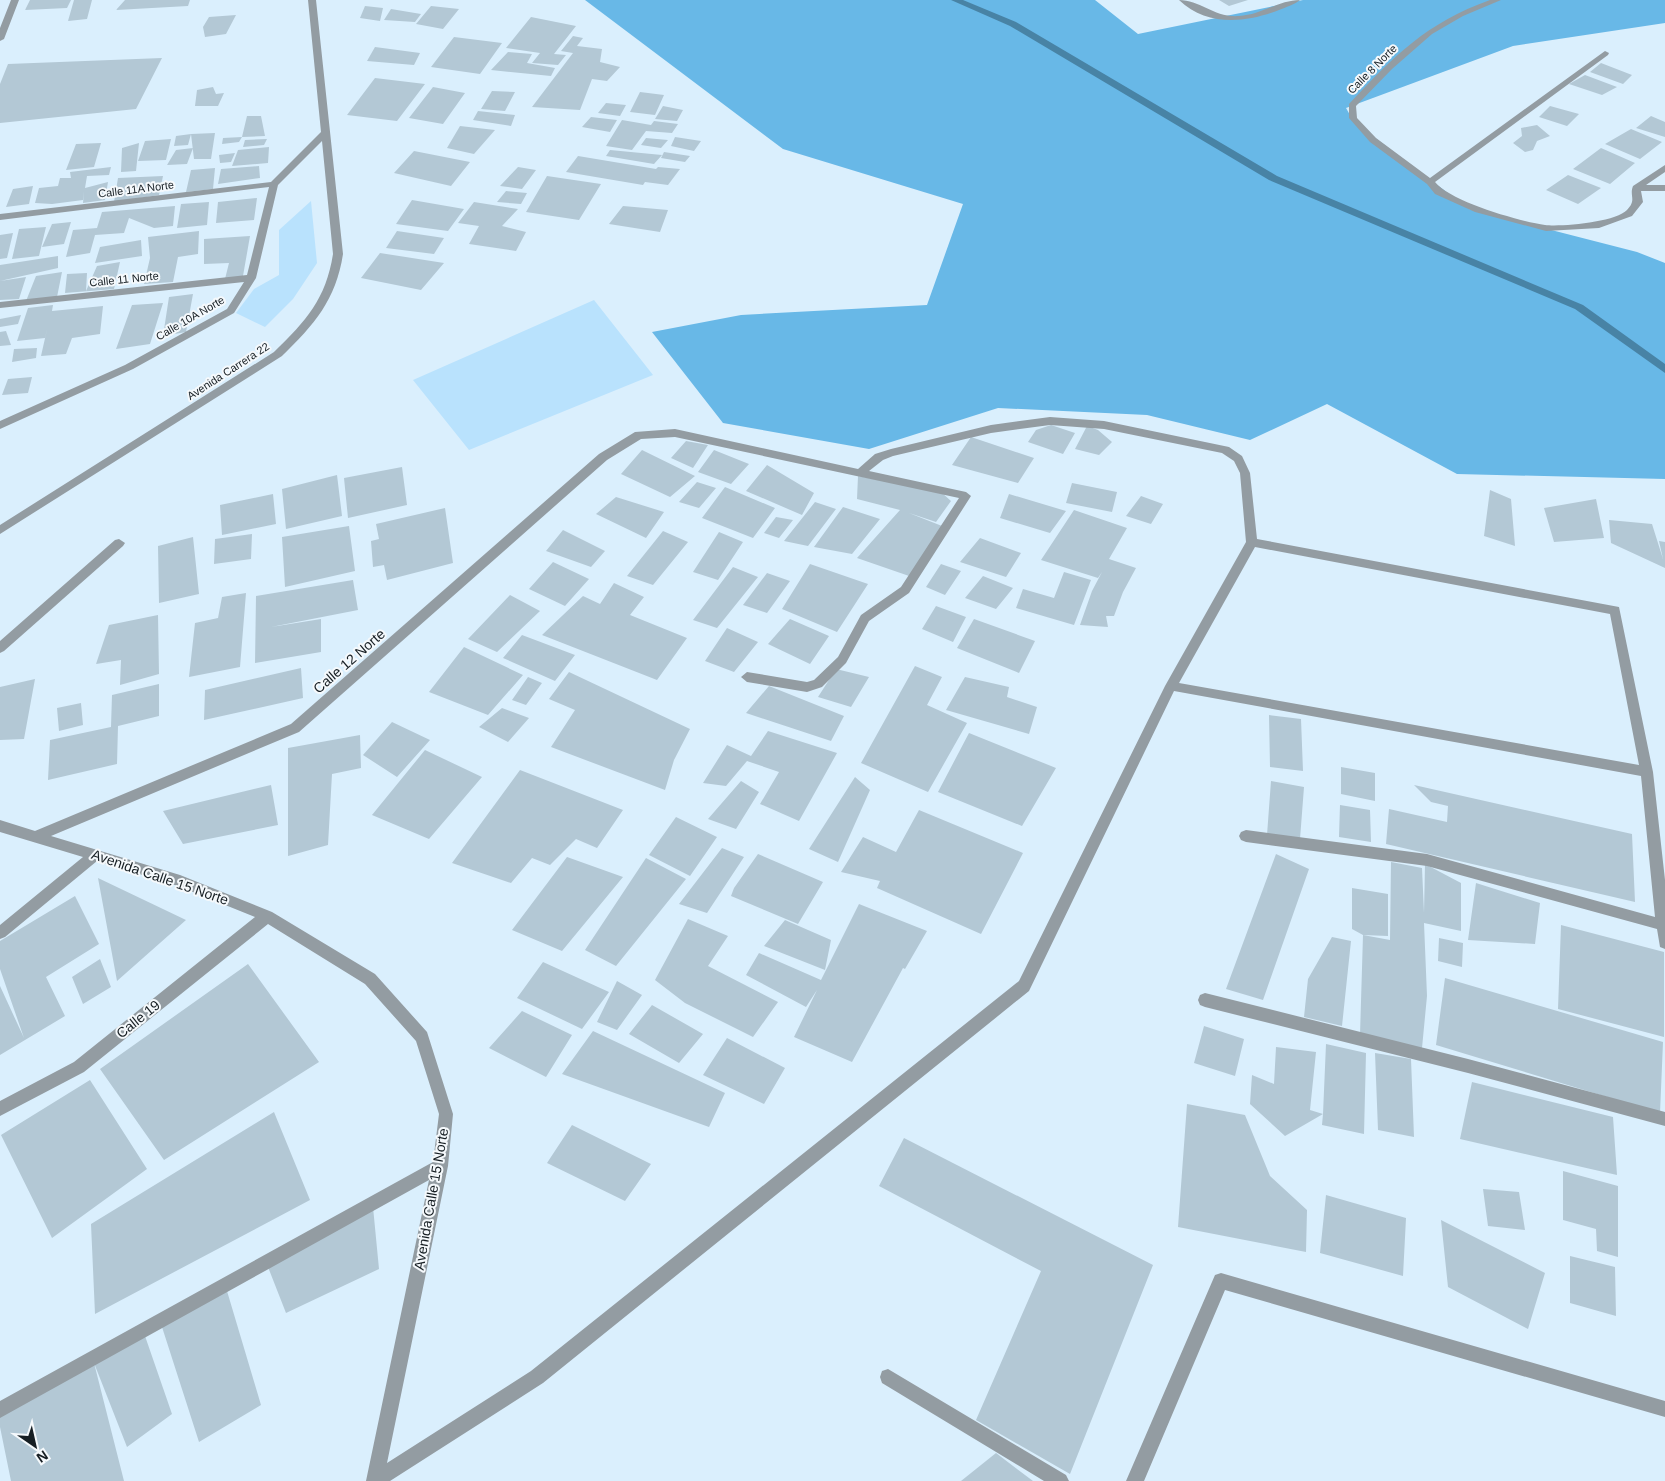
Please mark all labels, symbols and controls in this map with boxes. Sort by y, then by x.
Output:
street label: Calle 8 Norte [1345,42,1399,96]
street label: Calle 11A Norte [97,178,175,200]
street label: Calle 11 Norte [89,269,159,289]
street label: Calle 10A Norte [154,294,226,342]
street label: Avenida Carrera 22 [185,340,271,402]
street label: Calle 12 Norte [310,625,388,696]
street label: Avenida Calle 15 Norte [89,846,231,908]
street label: Calle 19 [113,996,163,1041]
street label: Avenida Calle 15 Norte [411,1127,451,1271]
north arrow [10,1421,60,1471]
text: N [34,1447,51,1466]

